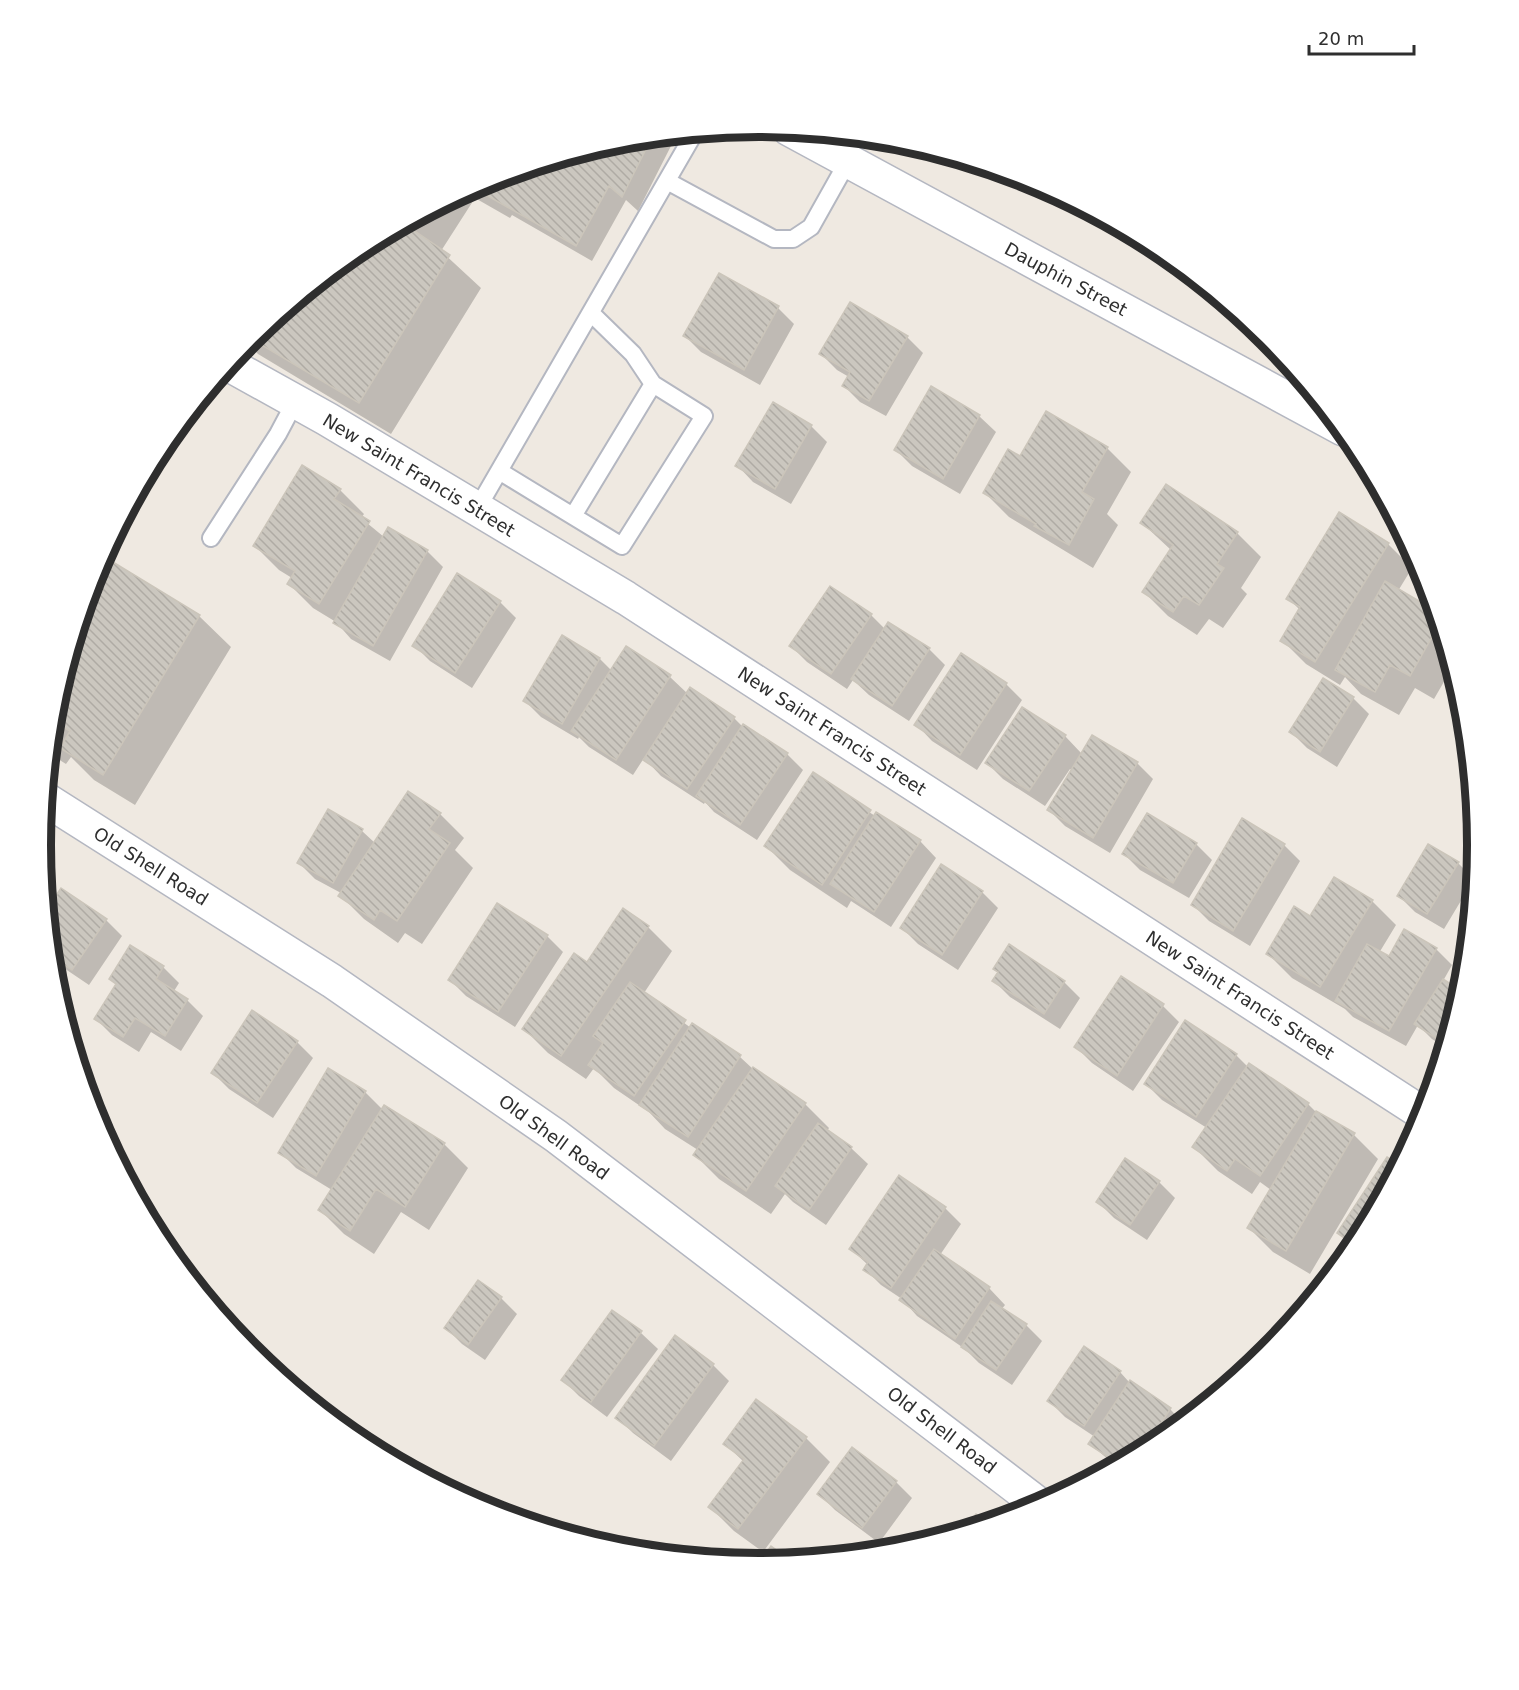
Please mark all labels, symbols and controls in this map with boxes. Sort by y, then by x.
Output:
scale bar [1309,18,1414,56]
text: 20 m [1318,28,1364,49]
street label: Dauphin Street [1001,238,1131,320]
street label: New Saint Francis Street [319,409,519,541]
street label: New Saint Francis Street [734,662,930,800]
street label: Old Shell Road [90,822,212,910]
street label: New Saint Francis Street [1142,926,1338,1064]
street label: Old Shell Road [495,1090,613,1184]
street label: Old Shell Road [883,1382,1001,1478]

